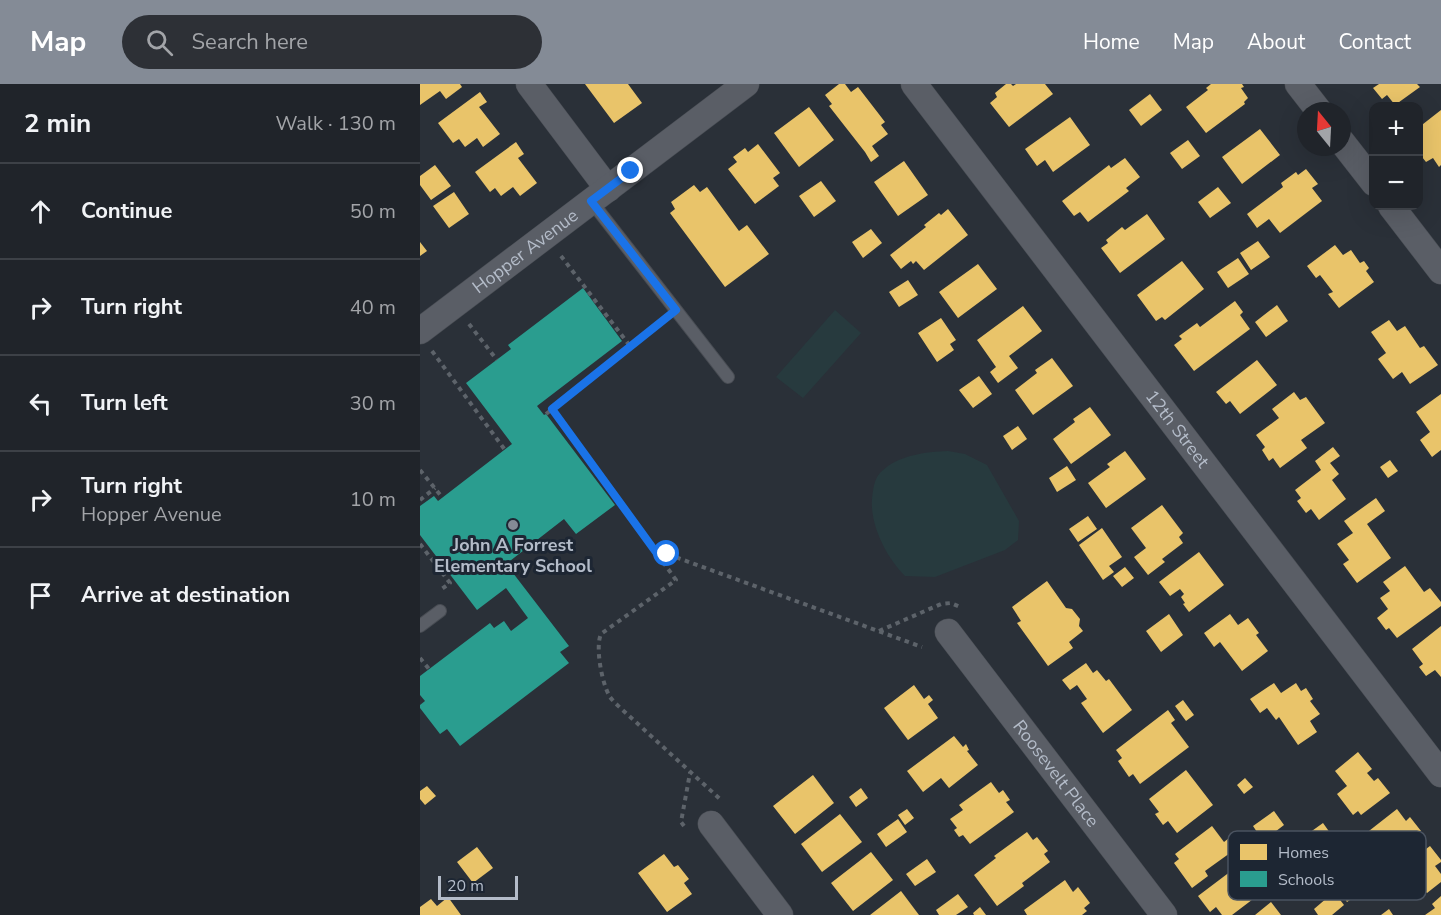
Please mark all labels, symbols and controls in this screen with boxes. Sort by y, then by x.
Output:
search box [122,15,542,69]
text: Map [30,23,86,61]
icon: search [143,26,176,59]
text: Search here [191,27,308,57]
text: Home [1083,28,1140,56]
text: Map [1173,28,1214,56]
text: About [1247,28,1305,56]
text: Contact [1338,28,1411,56]
north arrow [1297,102,1351,156]
map controls [1369,102,1423,210]
button: + [1369,102,1423,156]
text: 2 min [24,106,91,141]
text: Walk · 130 m [276,110,396,137]
button: − [1369,156,1423,210]
route end [617,157,643,183]
icon: ahead [24,195,57,228]
text: Continue [81,196,172,226]
text: 50 m [350,198,396,225]
street label: Hopper Avenue [467,203,583,299]
icon: right [24,291,57,324]
text: Turn right [81,292,182,322]
text: 40 m [350,294,396,321]
street label: 12th Street [1140,385,1215,473]
icon: left [24,387,57,420]
text: Turn left [81,388,168,418]
text: 30 m [350,390,396,417]
text: Turn right [81,471,182,501]
icon: right [24,483,57,516]
text: 10 m [350,486,396,513]
text: Hopper Avenue [81,501,222,528]
marker: John A Forrest Elementary School [506,518,520,532]
place label: John A Forrest Elementary School [434,533,592,578]
route start [653,540,679,566]
icon: arrive [24,579,57,612]
text: Arrive at destination [81,580,290,610]
street label: Roosevelt Place [1007,715,1105,832]
legend [1228,831,1426,900]
text: Homes [1278,842,1329,864]
text: Schools [1278,869,1334,891]
scale bar [438,873,518,900]
text: 20 m [447,875,484,897]

